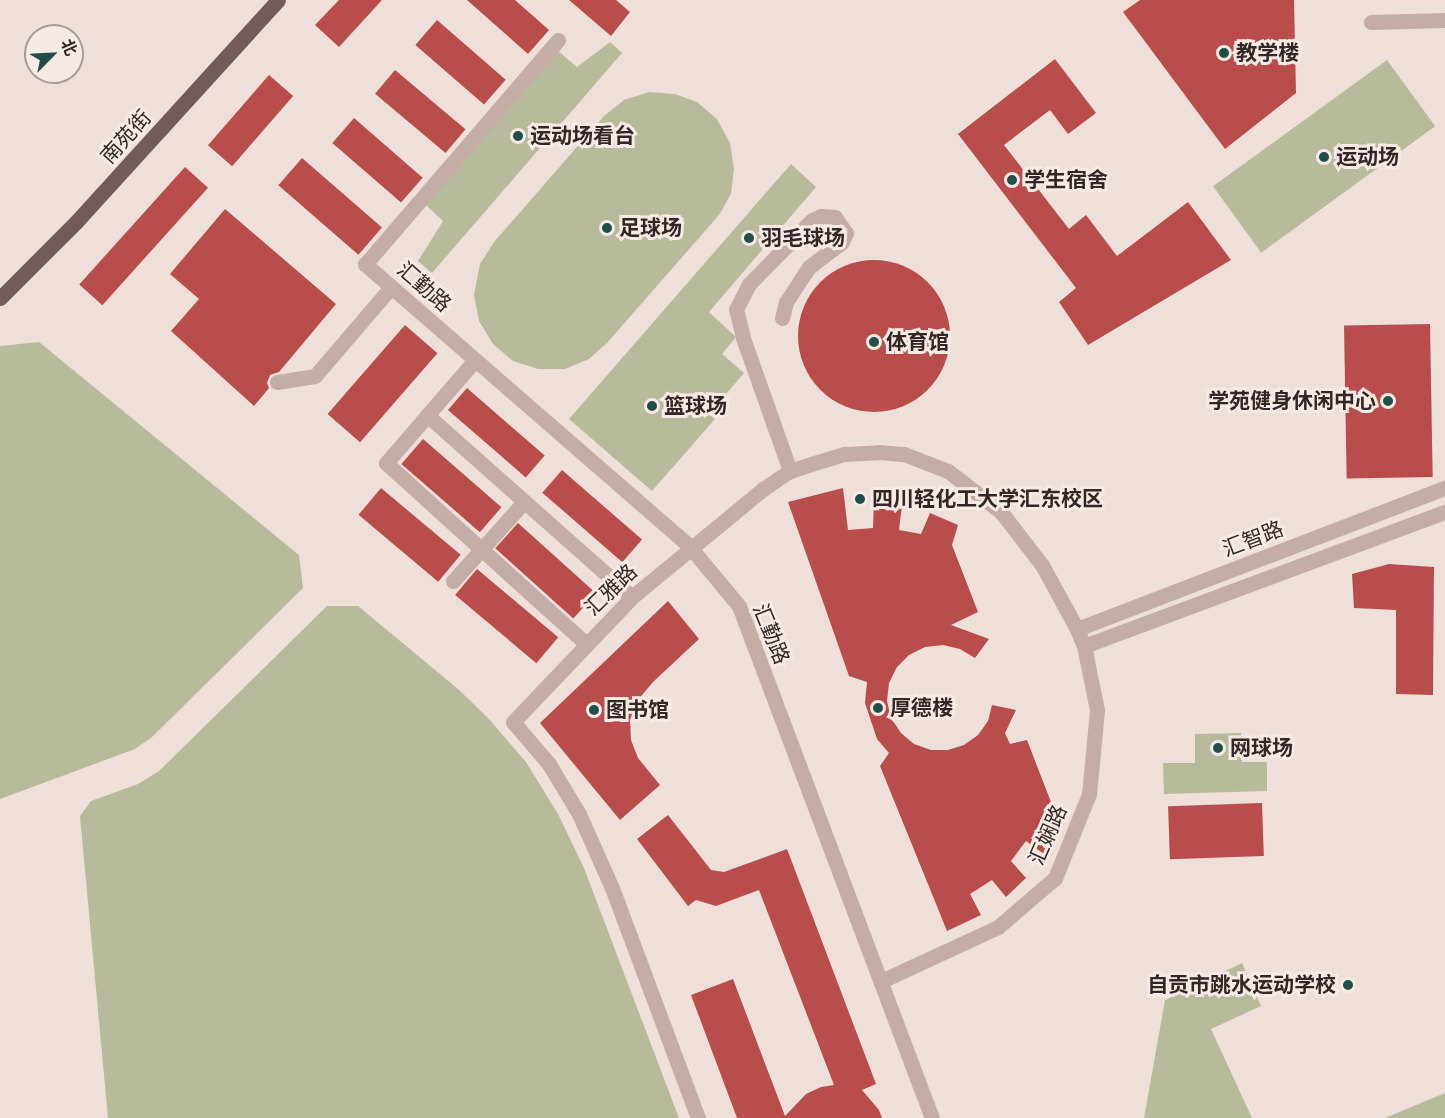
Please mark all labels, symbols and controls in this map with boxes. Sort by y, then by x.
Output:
north arrow [24,24,84,84]
text: 北 [57,36,81,58]
place label: 教学楼 [1236,40,1299,66]
marker: 教学楼 [1217,46,1231,60]
street label: 南苑街 [96,105,156,169]
place label: 运动场看台 [530,123,635,149]
marker: 运动场看台 [511,129,525,143]
place label: 运动场 [1336,144,1399,170]
marker: 运动场 [1317,150,1331,164]
place label: 学生宿舍 [1024,167,1108,193]
marker: 学生宿舍 [1005,173,1019,187]
place label: 足球场 [619,215,682,241]
marker: 足球场 [600,221,614,235]
place label: 羽毛球场 [761,225,845,251]
marker: 羽毛球场 [742,231,756,245]
street label: 汇勤路 [392,257,456,317]
place label: 体育馆 [886,329,949,355]
marker: 体育馆 [867,335,881,349]
place label: 学苑健身休闲中心 [1208,388,1376,414]
place label: 篮球场 [664,393,727,419]
marker: 学苑健身休闲中心 [1381,394,1395,408]
marker: 篮球场 [645,399,659,413]
place label: 四川轻化工大学汇东校区 [872,486,1103,512]
marker: 四川轻化工大学汇东校区 [853,492,867,506]
street label: 汇智路 [1219,516,1287,562]
street label: 汇雅路 [580,559,642,621]
street label: 汇勤路 [748,600,794,668]
place label: 厚德楼 [890,695,953,721]
place label: 图书馆 [606,697,669,723]
marker: 厚德楼 [871,701,885,715]
marker: 图书馆 [587,703,601,717]
place label: 网球场 [1230,735,1293,761]
marker: 网球场 [1211,741,1225,755]
street label: 汇娴路 [1024,801,1072,869]
place label: 自贡市跳水运动学校 [1147,972,1336,998]
marker: 自贡市跳水运动学校 [1341,978,1355,992]

